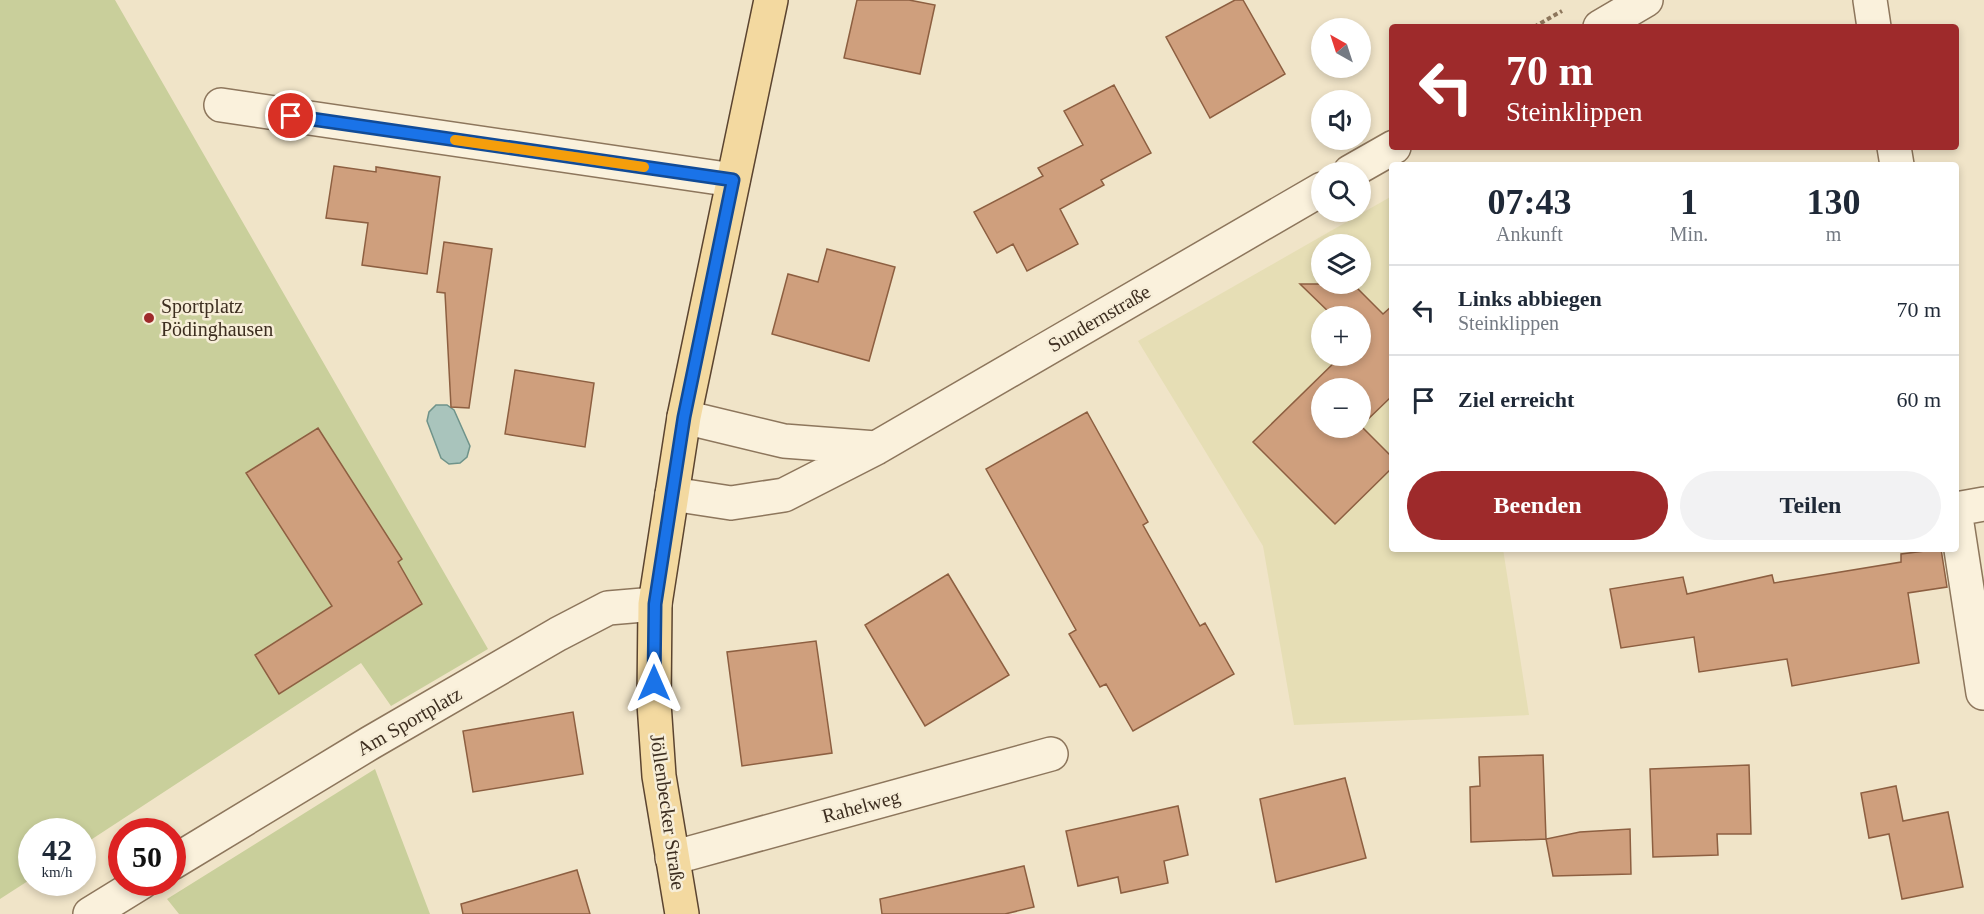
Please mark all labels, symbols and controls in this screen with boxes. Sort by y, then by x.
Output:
north arrow [1311,18,1371,78]
map controls [1311,18,1371,438]
icon: left [1407,48,1485,126]
text: 70 m [1506,48,1594,94]
pin [265,90,316,141]
button: sound [1311,90,1371,150]
text: Steinklippen [1506,97,1643,127]
icon: arrive [274,99,307,132]
button: search [1311,162,1371,222]
text: 07:43 [1487,182,1571,222]
text: 1 [1680,182,1698,222]
text: 130 [1807,182,1861,222]
text: Ankunft [1496,223,1563,245]
text: Min. [1670,223,1708,245]
text: m [1826,223,1841,245]
button: layers [1311,234,1371,294]
street label: Sundernstraße [1044,280,1154,356]
text: Links abbiegen [1458,286,1602,311]
icon: left [1407,294,1440,327]
place label: Sportplatz Pödinghausen [161,295,273,341]
text: 70 m [1896,297,1941,322]
button: + [1311,306,1371,366]
marker: Sportplatz Pödinghausen [142,311,156,325]
text: Steinklippen [1458,312,1559,334]
button: − [1311,378,1371,438]
icon: arrive [1407,384,1440,417]
text: Ziel erreicht [1458,387,1574,412]
text: 60 m [1896,387,1941,412]
button: Beenden [1407,471,1668,540]
button: Teilen [1680,471,1941,540]
position arrow [622,651,686,715]
street label: Am Sportplatz [353,682,466,761]
street label: Jöllenbecker Straße [646,733,690,891]
street label: Rahelweg [820,785,903,828]
speed limit sign: 50 [108,818,186,896]
text: 42 [42,833,72,866]
text: km/h [42,864,72,880]

